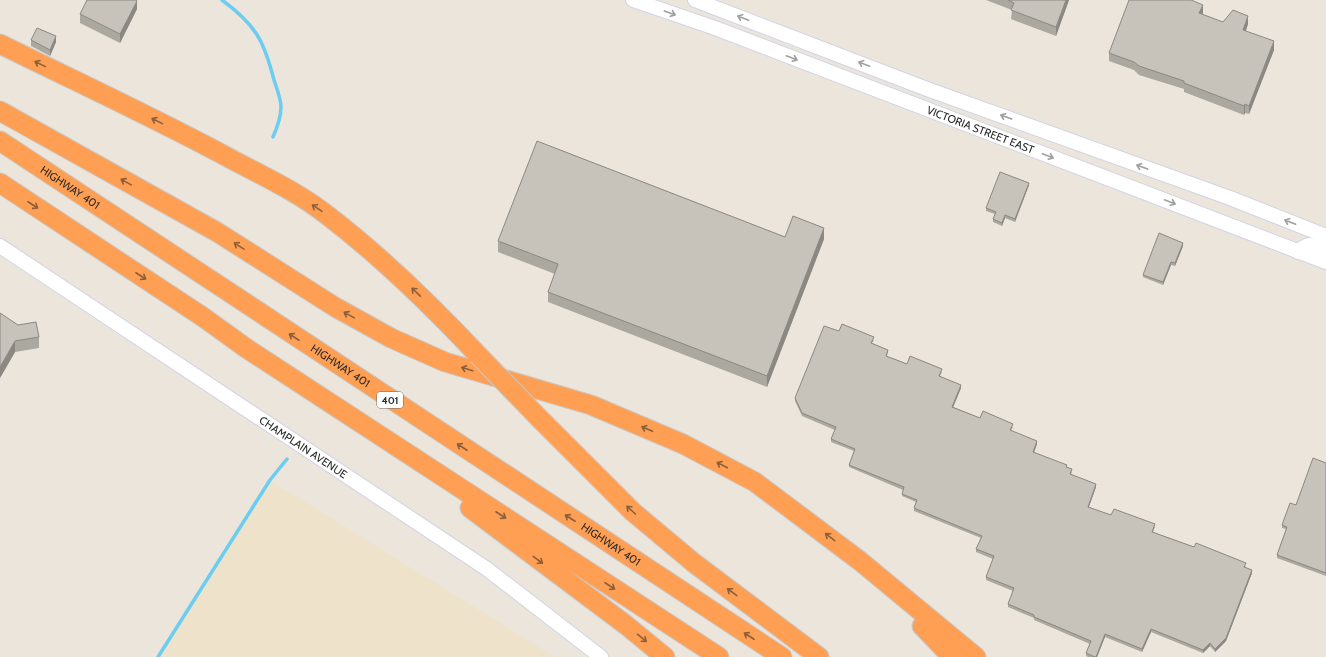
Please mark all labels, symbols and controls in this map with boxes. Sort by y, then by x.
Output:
one-way arrow [664,10,676,18]
one-way arrow [736,14,749,21]
one-way arrow [786,55,798,63]
one-way arrow [859,59,871,67]
one-way arrow [34,60,46,67]
street label: VICTORIA STREET EAST [925,103,1036,157]
one-way arrow [1001,113,1013,121]
one-way arrow [151,117,163,124]
one-way arrow [1042,153,1054,161]
one-way arrow [1136,162,1148,170]
street label: HIGHWAY 401 [38,163,102,212]
one-way arrow [120,177,132,185]
one-way arrow [1163,198,1175,206]
one-way arrow [27,201,38,209]
one-way arrow [312,204,323,212]
one-way arrow [1284,217,1296,225]
one-way arrow [234,242,245,250]
one-way arrow [135,273,147,281]
one-way arrow [411,287,421,297]
one-way arrow [343,311,355,318]
one-way arrow [289,333,300,341]
street label: HIGHWAY 401 [308,341,373,390]
one-way arrow [461,365,474,372]
road number: 401 [377,392,403,408]
street label: CHAMPLAIN AVENUE [257,413,350,481]
one-way arrow [641,424,653,432]
one-way arrow [456,443,467,451]
one-way arrow [716,460,728,468]
one-way arrow [626,505,636,514]
one-way arrow [495,511,506,519]
one-way arrow [565,514,576,522]
street label: HIGHWAY 401 [579,520,643,569]
one-way arrow [824,533,835,541]
one-way arrow [533,555,544,564]
one-way arrow [604,582,615,590]
one-way arrow [726,588,737,596]
one-way arrow [744,632,755,640]
one-way arrow [636,634,647,642]

